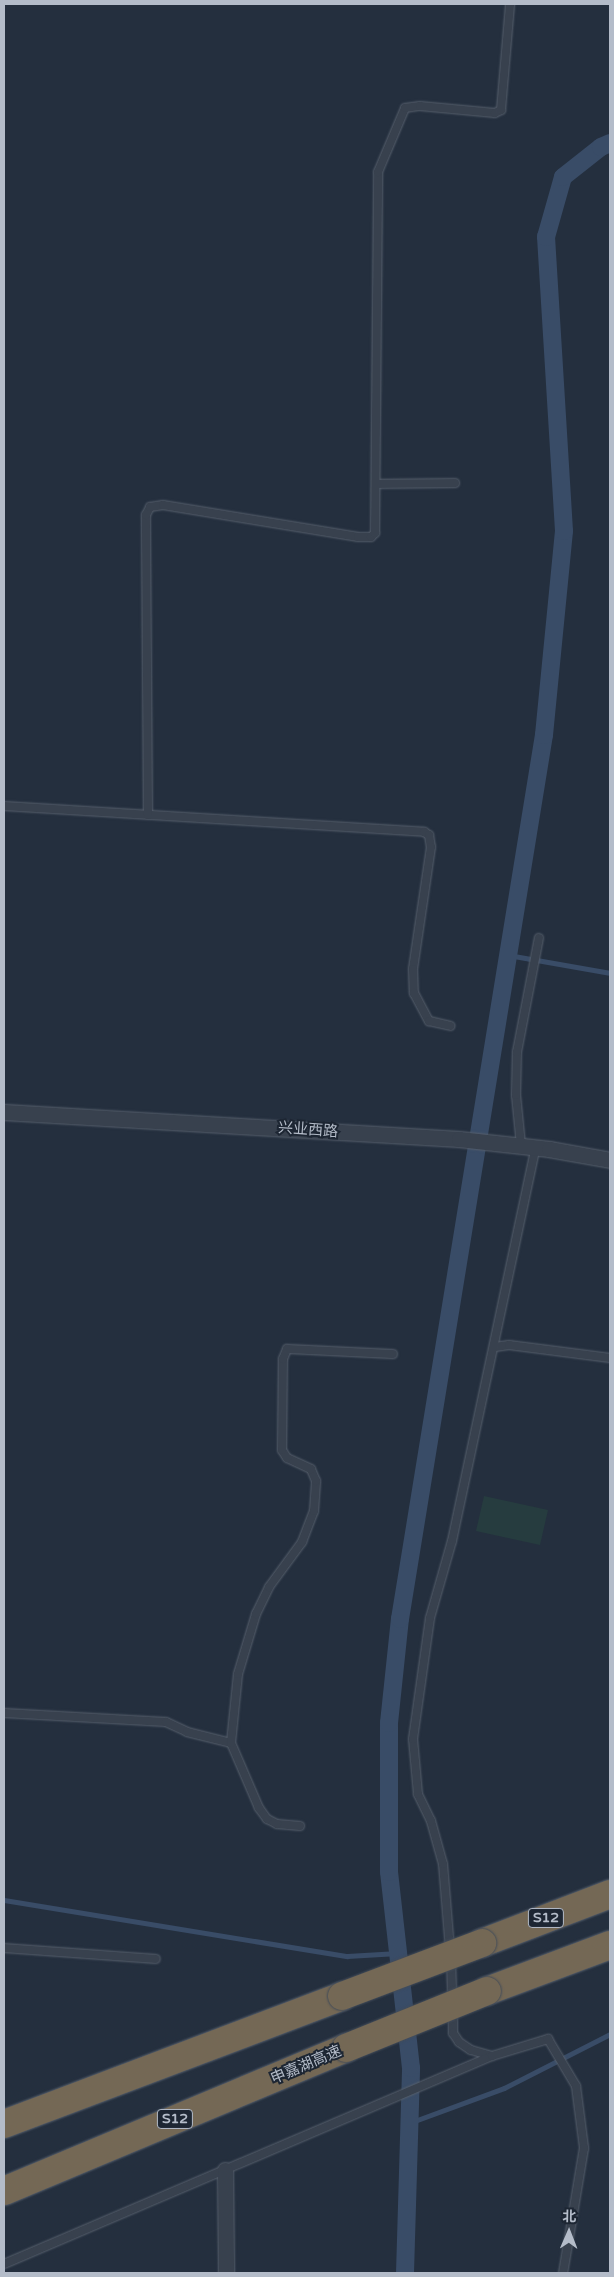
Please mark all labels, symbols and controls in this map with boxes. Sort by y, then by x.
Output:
street label: 兴业西路 [277,1119,339,1141]
road number: S12 [527,1906,565,1930]
street label: 申嘉湖高速 [268,2042,344,2088]
road number: S12 [156,2108,194,2130]
north arrow [544,2207,594,2257]
text: 北 [562,2208,576,2225]

